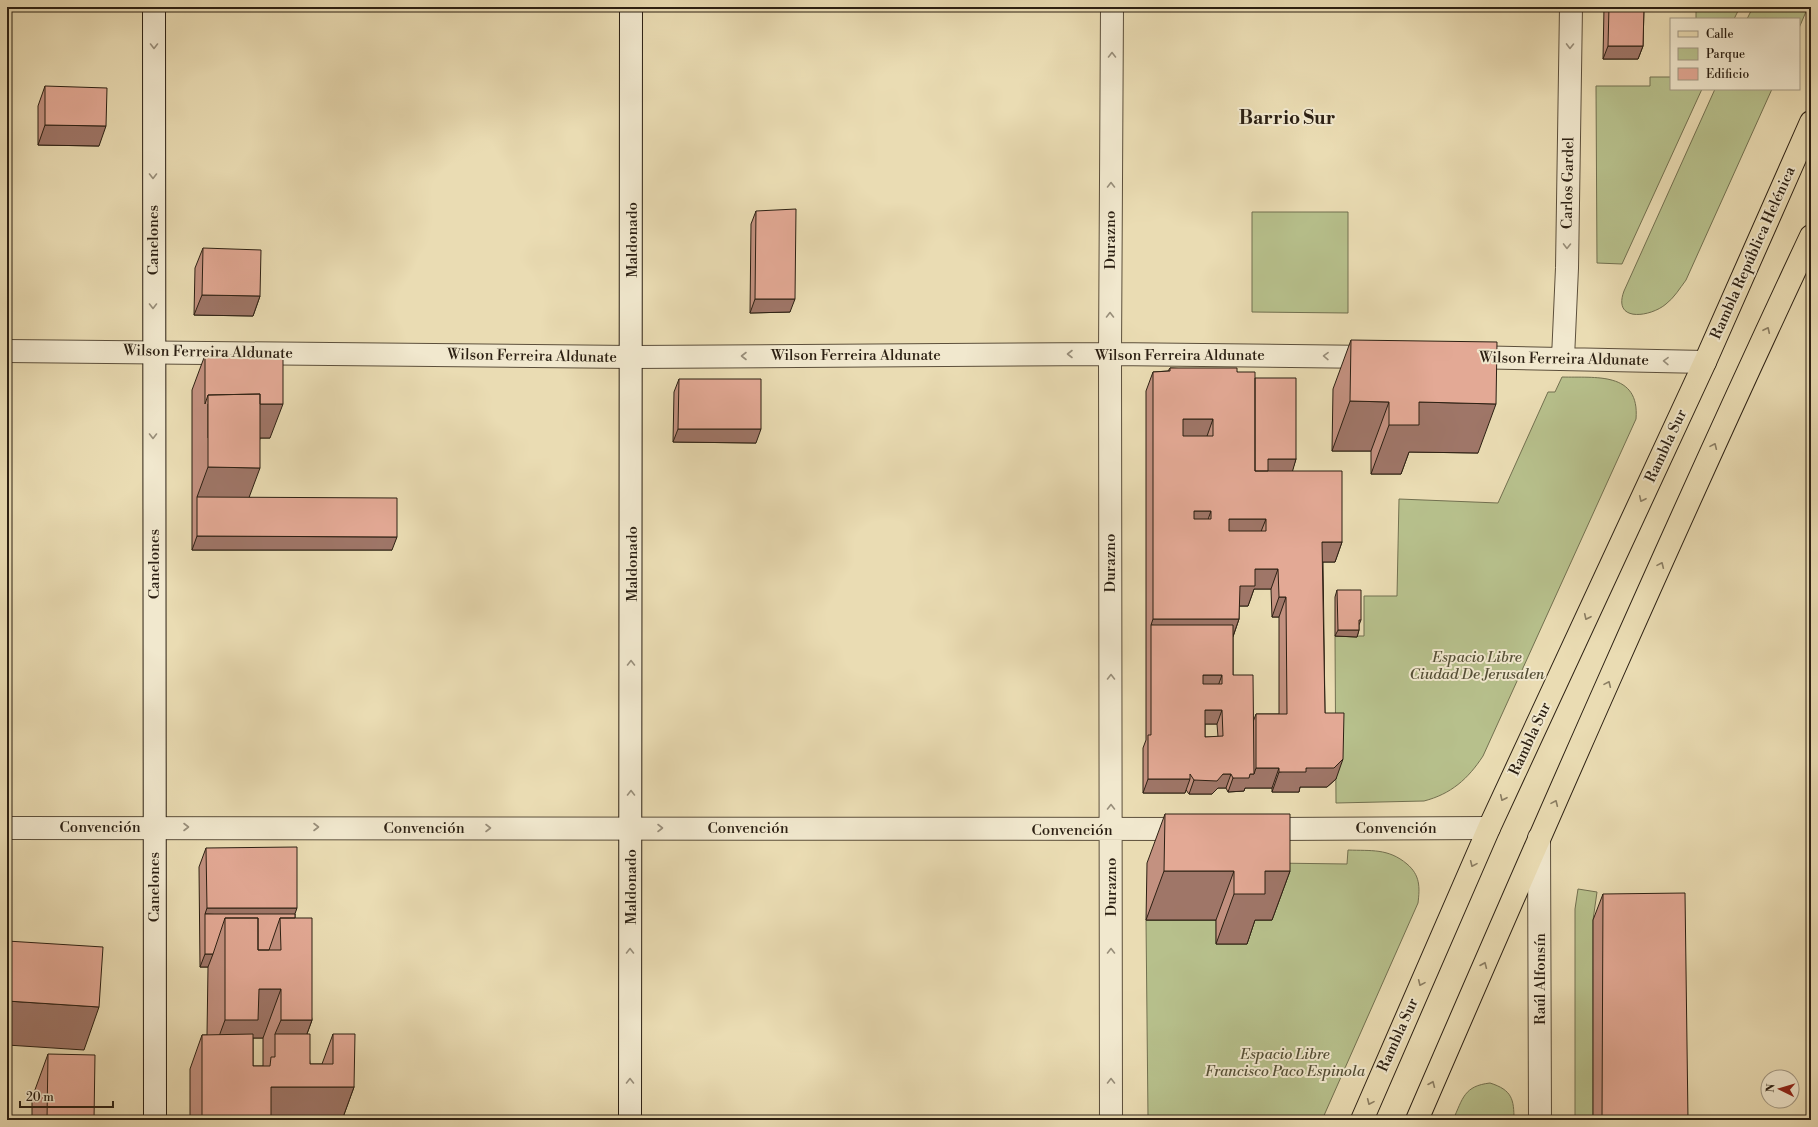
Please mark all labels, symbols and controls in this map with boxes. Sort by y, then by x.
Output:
legend [1670,18,1800,90]
text: Calle [1706,27,1733,42]
one-way arrow [150,43,158,49]
one-way arrow [1566,43,1574,49]
text: Parque [1706,47,1745,62]
one-way arrow [1108,52,1116,58]
text: Edificio [1706,67,1749,82]
district label: Barrio Sur [1239,106,1336,130]
street label: Carlos Gardel [1558,136,1578,229]
street label: Rambla República Helénica [1706,163,1800,342]
one-way arrow [149,173,157,179]
one-way arrow [1107,182,1115,188]
street label: Maldonado [623,202,642,278]
street label: Canelones [144,205,163,275]
street label: Durazno [1101,211,1120,269]
one-way arrow [1563,243,1571,249]
one-way arrow [149,303,157,309]
one-way arrow [1106,312,1114,318]
one-way arrow [1762,327,1770,334]
street label: Wilson Ferreira Aldunate [122,341,293,363]
street label: Wilson Ferreira Aldunate [446,345,617,367]
street label: Wilson Ferreira Aldunate [770,346,941,365]
street label: Wilson Ferreira Aldunate [1094,346,1265,365]
street label: Wilson Ferreira Aldunate [1478,348,1649,370]
one-way arrow [1067,350,1073,358]
one-way arrow [741,352,747,360]
one-way arrow [1323,352,1329,360]
one-way arrow [1663,357,1669,365]
street label: Rambla Sur [1641,406,1691,486]
one-way arrow [149,433,157,439]
one-way arrow [1709,443,1717,451]
one-way arrow [1639,494,1647,502]
street label: Maldonado [623,526,642,602]
street label: Canelones [145,529,164,599]
street label: Durazno [1101,534,1120,592]
one-way arrow [1656,562,1664,570]
one-way arrow [1584,612,1592,620]
park label: Espacio Libre Ciudad De Jerusalen [1410,648,1545,684]
one-way arrow [627,660,635,666]
one-way arrow [1107,674,1115,680]
one-way arrow [1603,680,1611,688]
street label: Rambla Sur [1505,699,1555,779]
one-way arrow [627,790,635,796]
one-way arrow [1500,794,1508,801]
one-way arrow [1550,799,1558,807]
one-way arrow [1107,804,1115,810]
street label: Convención [59,818,141,837]
street label: Convención [383,819,465,838]
street label: Convención [707,819,789,838]
street label: Convención [1355,819,1437,838]
street label: Convención [1031,821,1113,840]
one-way arrow [183,823,189,831]
one-way arrow [313,823,319,831]
one-way arrow [485,824,491,832]
one-way arrow [657,824,663,832]
street label: Maldonado [622,849,641,925]
street label: Canelones [145,852,164,922]
street label: Durazno [1102,858,1121,916]
one-way arrow [1470,860,1478,867]
street label: Raúl Alfonsín [1531,933,1550,1025]
one-way arrow [626,948,634,954]
one-way arrow [1107,948,1115,954]
one-way arrow [1479,962,1487,969]
one-way arrow [1418,979,1426,986]
street label: Rambla Sur [1373,995,1423,1075]
park label: Espacio Libre Francisco Paco Espinola [1205,1045,1366,1081]
north arrow [1760,1069,1800,1109]
one-way arrow [626,1078,634,1084]
one-way arrow [1107,1078,1115,1084]
one-way arrow [1428,1081,1436,1088]
scale bar [20,1083,113,1109]
text: N [1764,1083,1778,1093]
text: 20 m [26,1090,54,1105]
one-way arrow [1366,1098,1374,1105]

